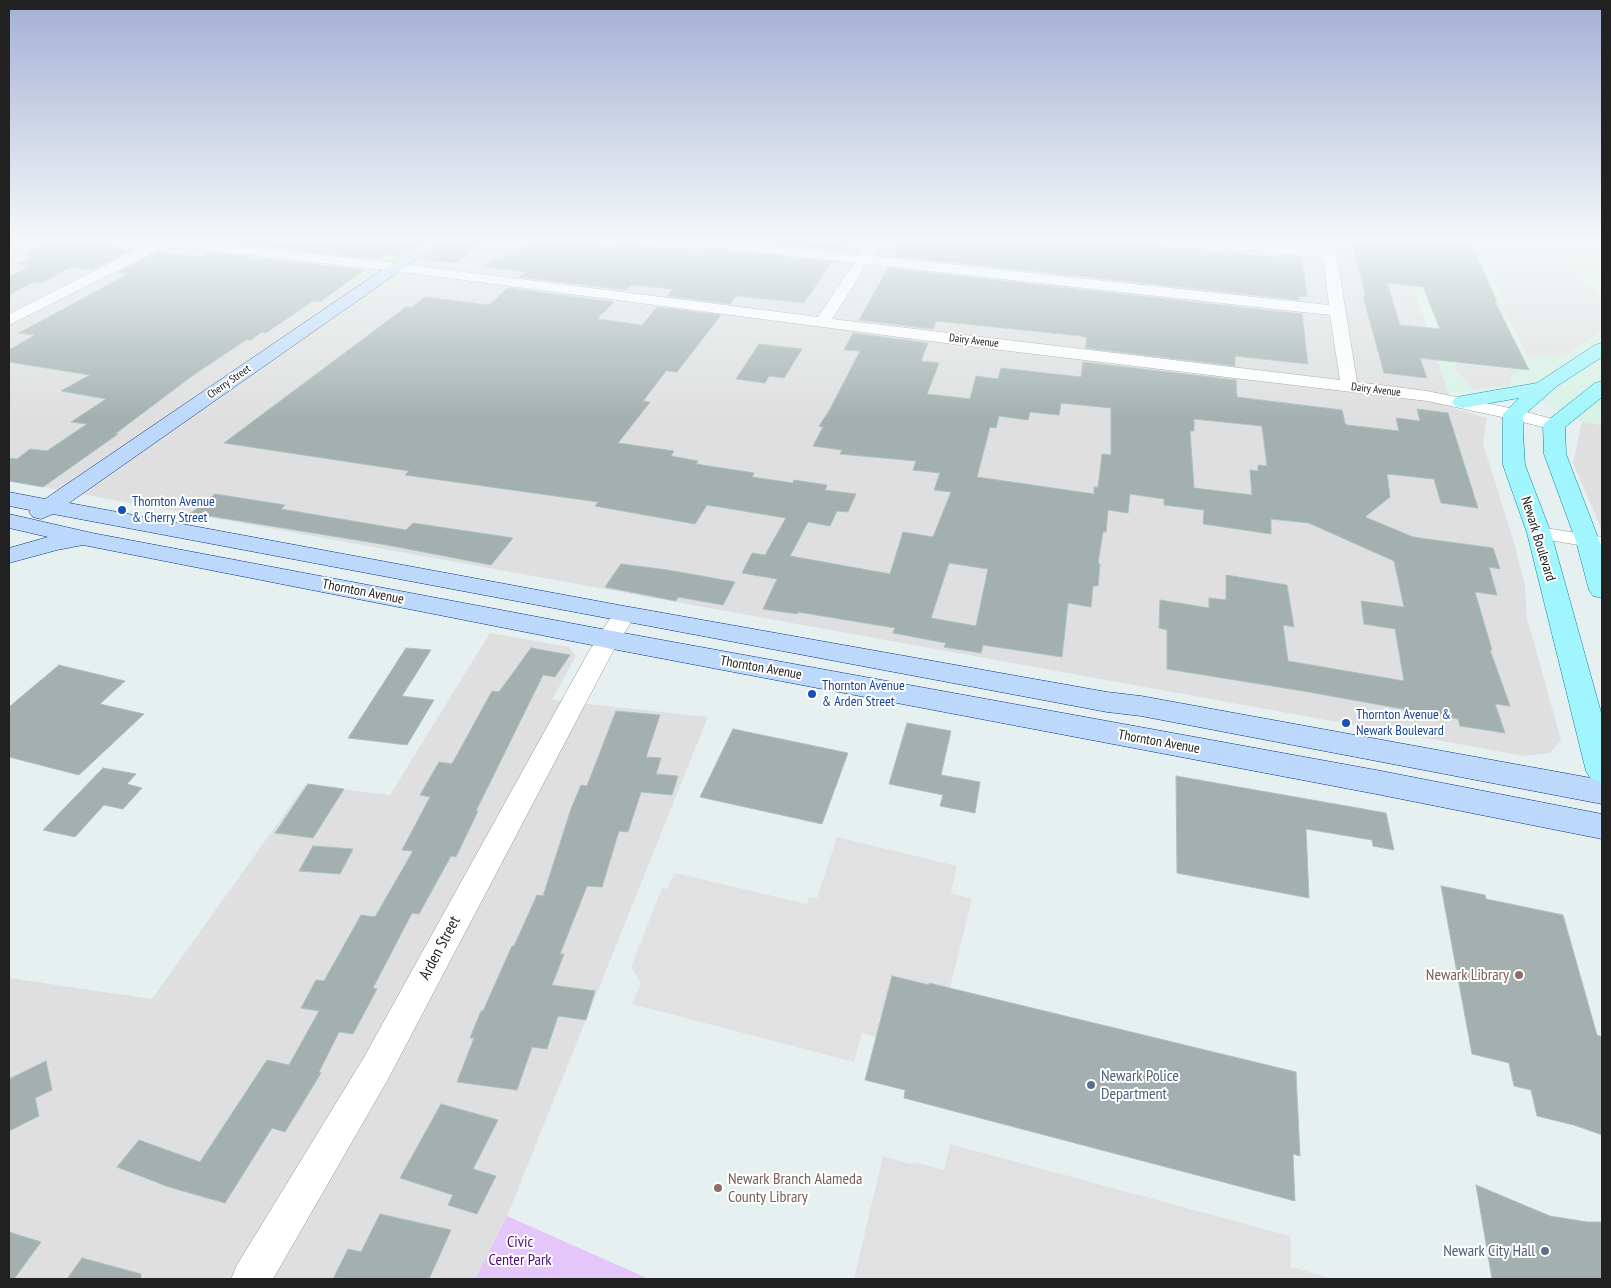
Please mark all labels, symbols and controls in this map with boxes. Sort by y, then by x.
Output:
street label: Dairy Avenue [948,331,1000,351]
street label: Cherry Street [205,362,253,402]
street label: Dairy Avenue [1350,380,1402,400]
place label: Thornton Avenue & Cherry Street [132,494,215,526]
street label: Newark Boulevard [1517,495,1559,583]
marker: Thornton Avenue & Cherry Street [116,504,128,516]
street label: Thornton Avenue [321,576,405,608]
street label: Thornton Avenue [719,653,803,683]
place label: Thornton Avenue & Arden Street [822,678,905,710]
marker: Thornton Avenue & Arden Street [806,688,818,700]
place label: Thornton Avenue & Newark Boulevard [1356,707,1451,740]
marker: Thornton Avenue & Newark Boulevard [1340,717,1352,729]
street label: Thornton Avenue [1117,727,1201,757]
street label: Arden Street [415,913,465,983]
place label: Newark Library [1426,965,1509,985]
marker: Newark Library [1513,969,1525,981]
place label: Newark Police Department [1101,1066,1179,1104]
marker: Newark Police Department [1085,1079,1097,1091]
place label: Newark Branch Alameda County Library [728,1169,862,1207]
marker: Newark Branch Alameda County Library [712,1182,724,1194]
park label: Civic Center Park [489,1232,551,1270]
place label: Newark City Hall [1443,1241,1535,1261]
marker: Newark City Hall [1539,1245,1551,1257]

